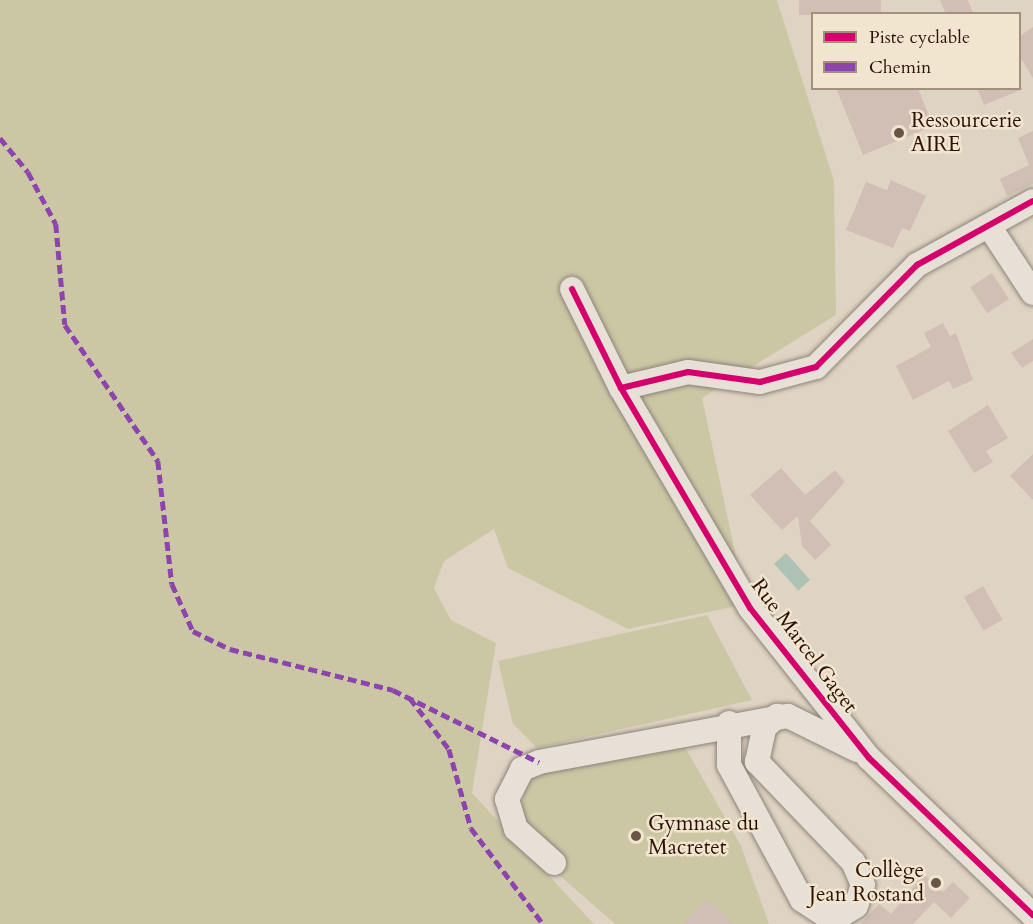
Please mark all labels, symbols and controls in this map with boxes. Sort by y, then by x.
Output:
legend [811,12,1021,90]
text: Piste cyclable [869,25,970,50]
text: Chemin [869,55,931,80]
place label: Ressourcerie AIRE [911,108,1022,158]
marker: Ressourcerie AIRE [892,126,906,140]
street label: Rue Marcel Gaget [745,574,863,718]
place label: Gymnase du Macretet [648,811,759,861]
marker: Gymnase du Macretet [629,829,643,843]
place label: Collège Jean Rostand [809,858,924,908]
marker: Collège Jean Rostand [929,876,943,890]

